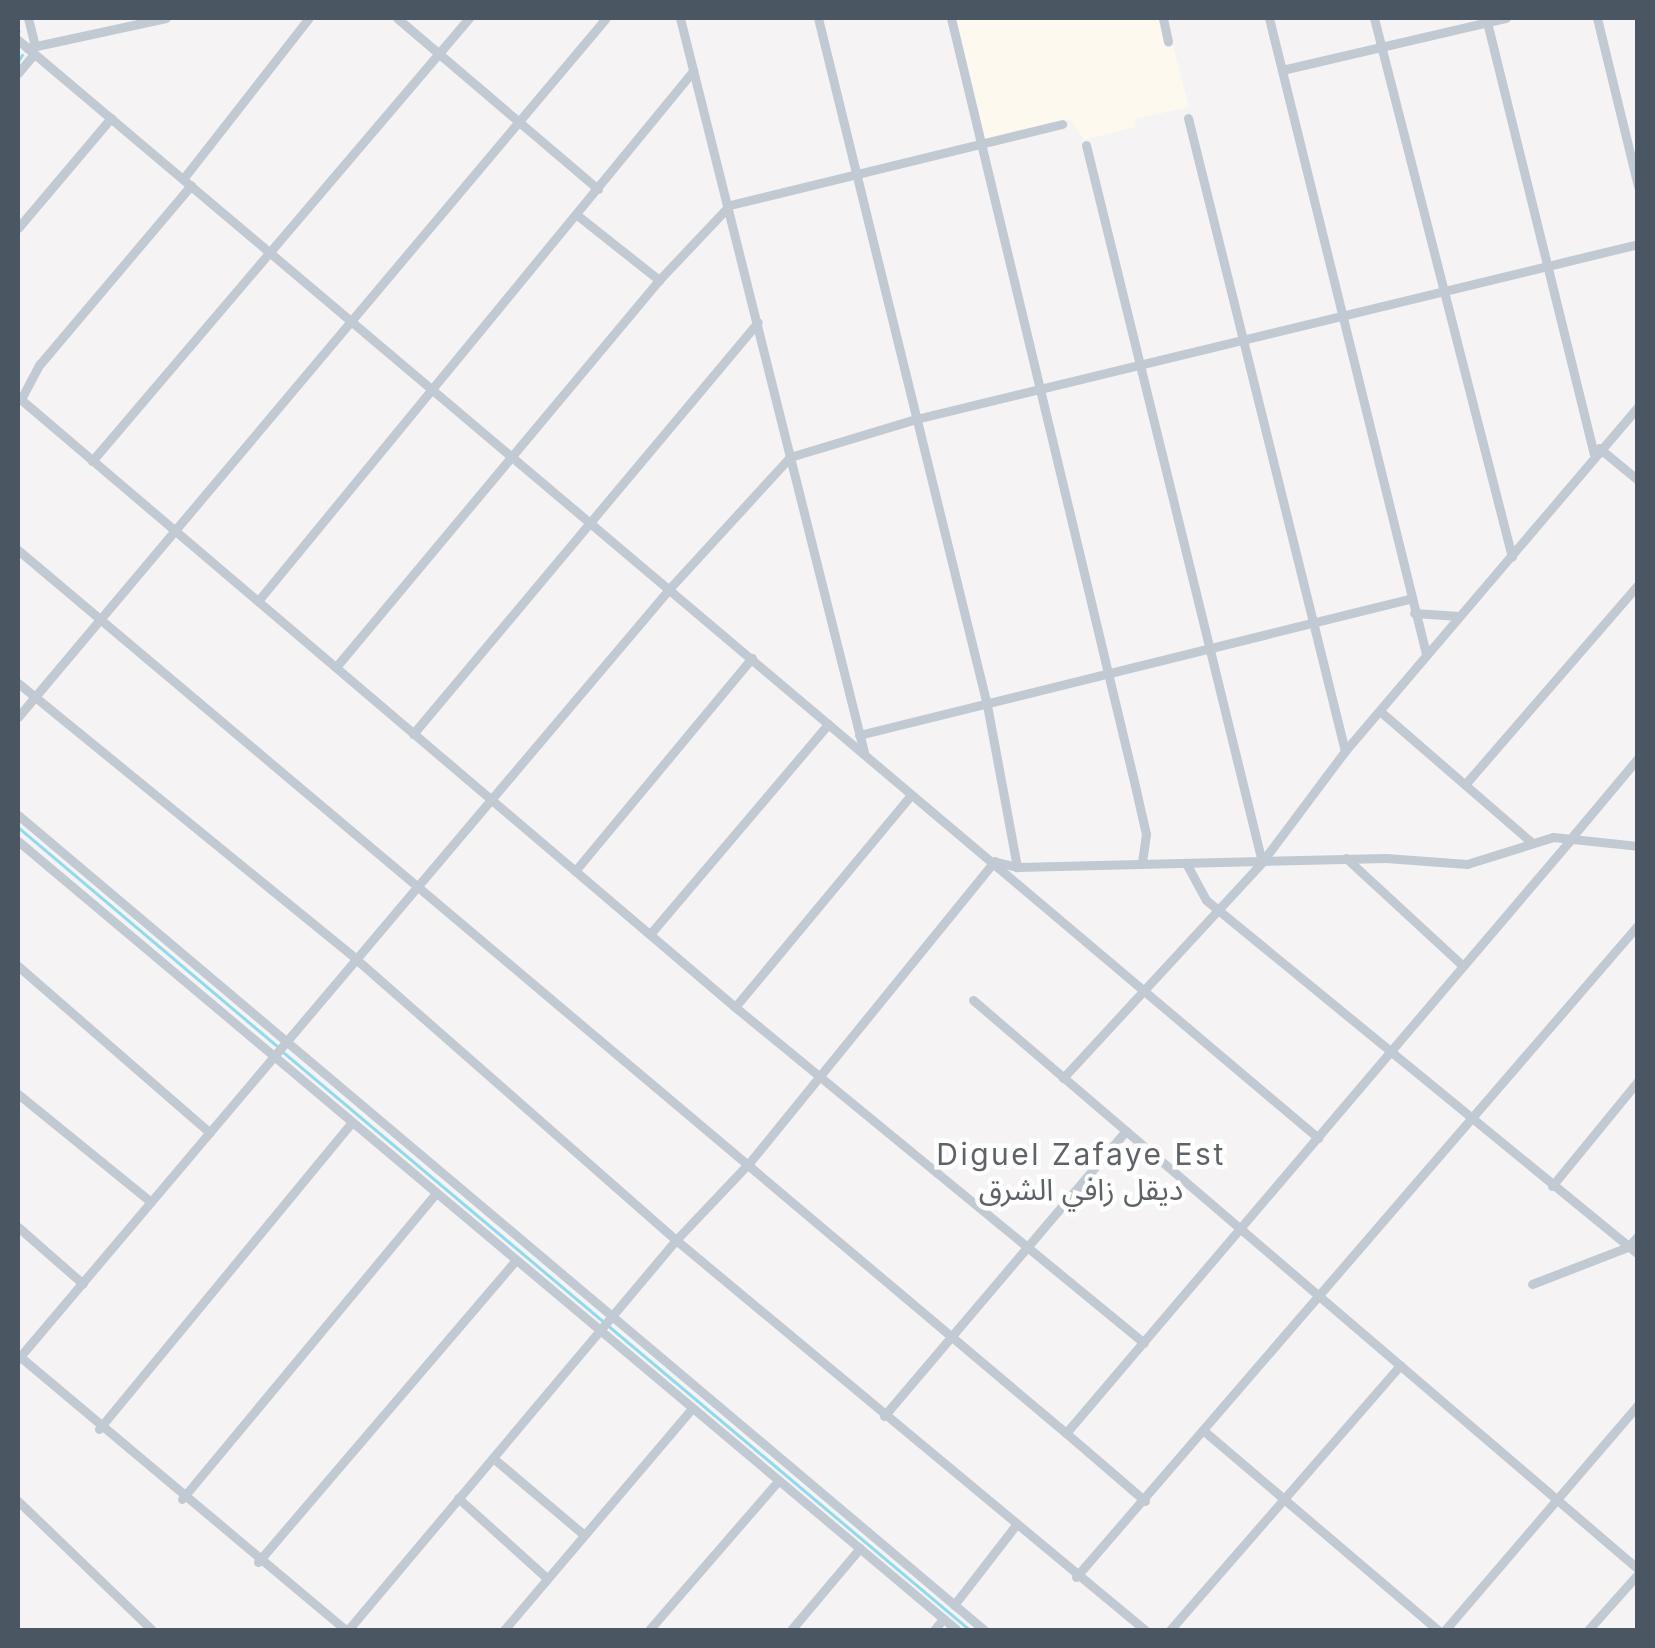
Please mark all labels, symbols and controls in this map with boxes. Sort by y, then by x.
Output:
district label: Diguel Zafaye Est ديقل زافي الشرق [936,1136,1226,1206]

